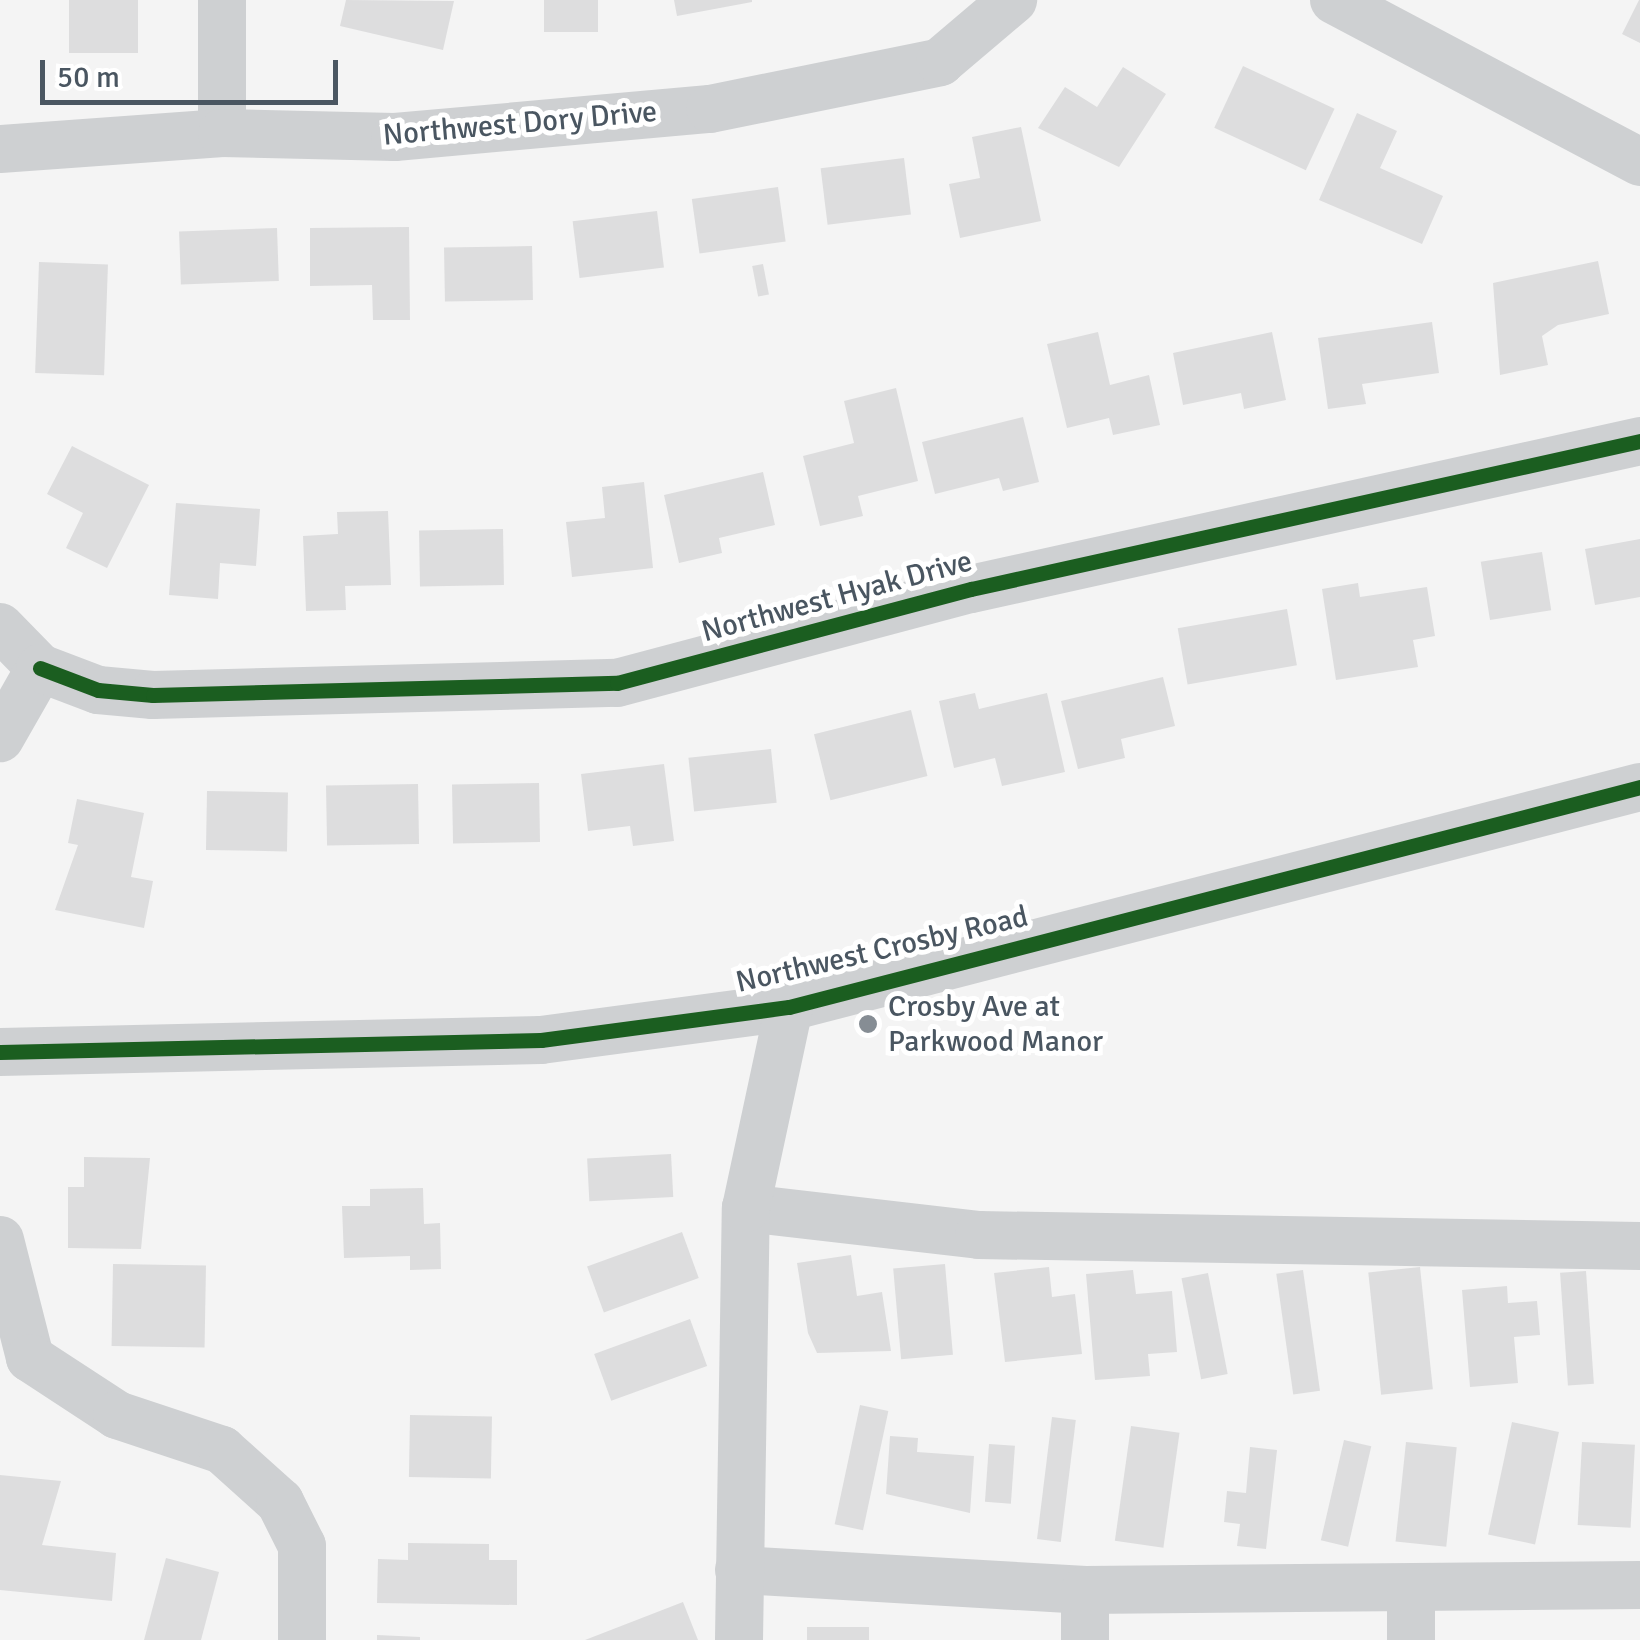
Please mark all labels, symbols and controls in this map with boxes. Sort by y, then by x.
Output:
scale bar [45,40,342,102]
text: 50 m [57,59,120,96]
street label: Northwest Dory Drive [381,94,659,154]
street label: Northwest Hyak Drive [698,544,976,650]
street label: Northwest Crosby Road [733,899,1031,1001]
place label: Crosby Ave at Parkwood Manor [888,989,1103,1060]
marker: Crosby Ave at Parkwood Manor [857,1013,879,1035]

